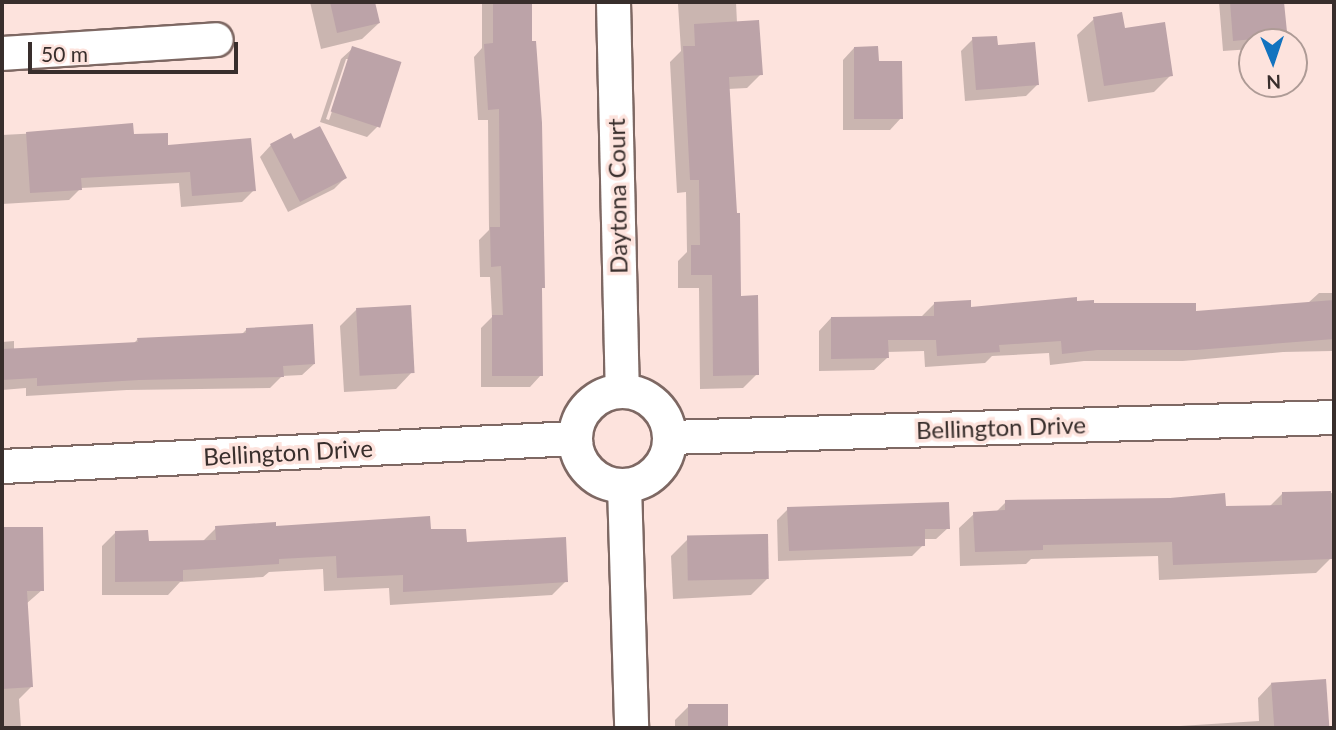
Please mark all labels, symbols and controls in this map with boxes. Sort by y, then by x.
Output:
scale bar [32,28,242,72]
north arrow [1238,28,1308,98]
text: 50 m [41,41,88,66]
text: N [1266,71,1281,94]
street label: Daytona Court [601,118,633,274]
street label: Bellington Drive [916,410,1086,444]
street label: Bellington Drive [202,433,374,471]

